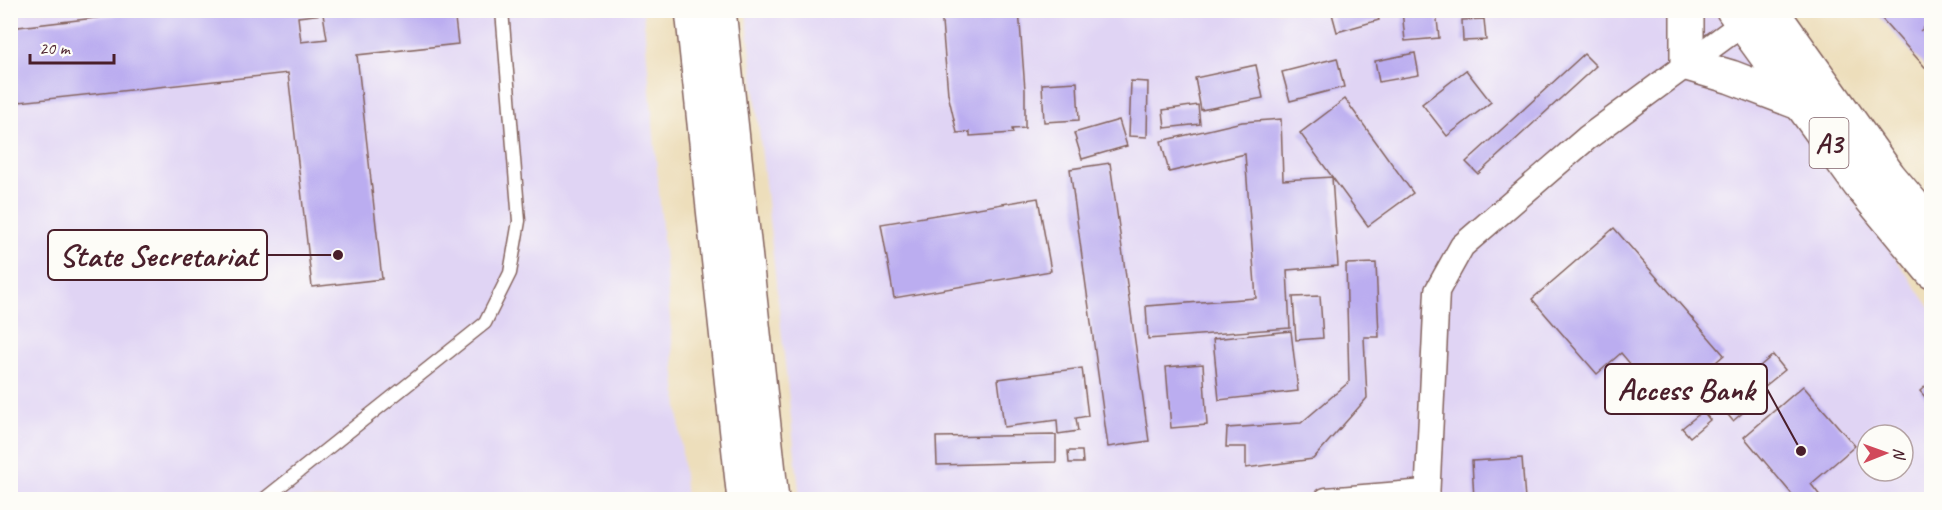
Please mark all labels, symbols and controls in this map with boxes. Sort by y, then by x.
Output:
scale bar [30,27,114,65]
text: 20 m [39,37,72,59]
road number: A3 [1810,118,1848,168]
callout: State Secretariat [48,230,267,280]
text: State Secretariat [59,235,260,276]
callout: Access Bank [1605,364,1767,414]
text: Access Bank [1618,369,1757,410]
north arrow [1855,423,1915,483]
text: N [1889,448,1909,461]

